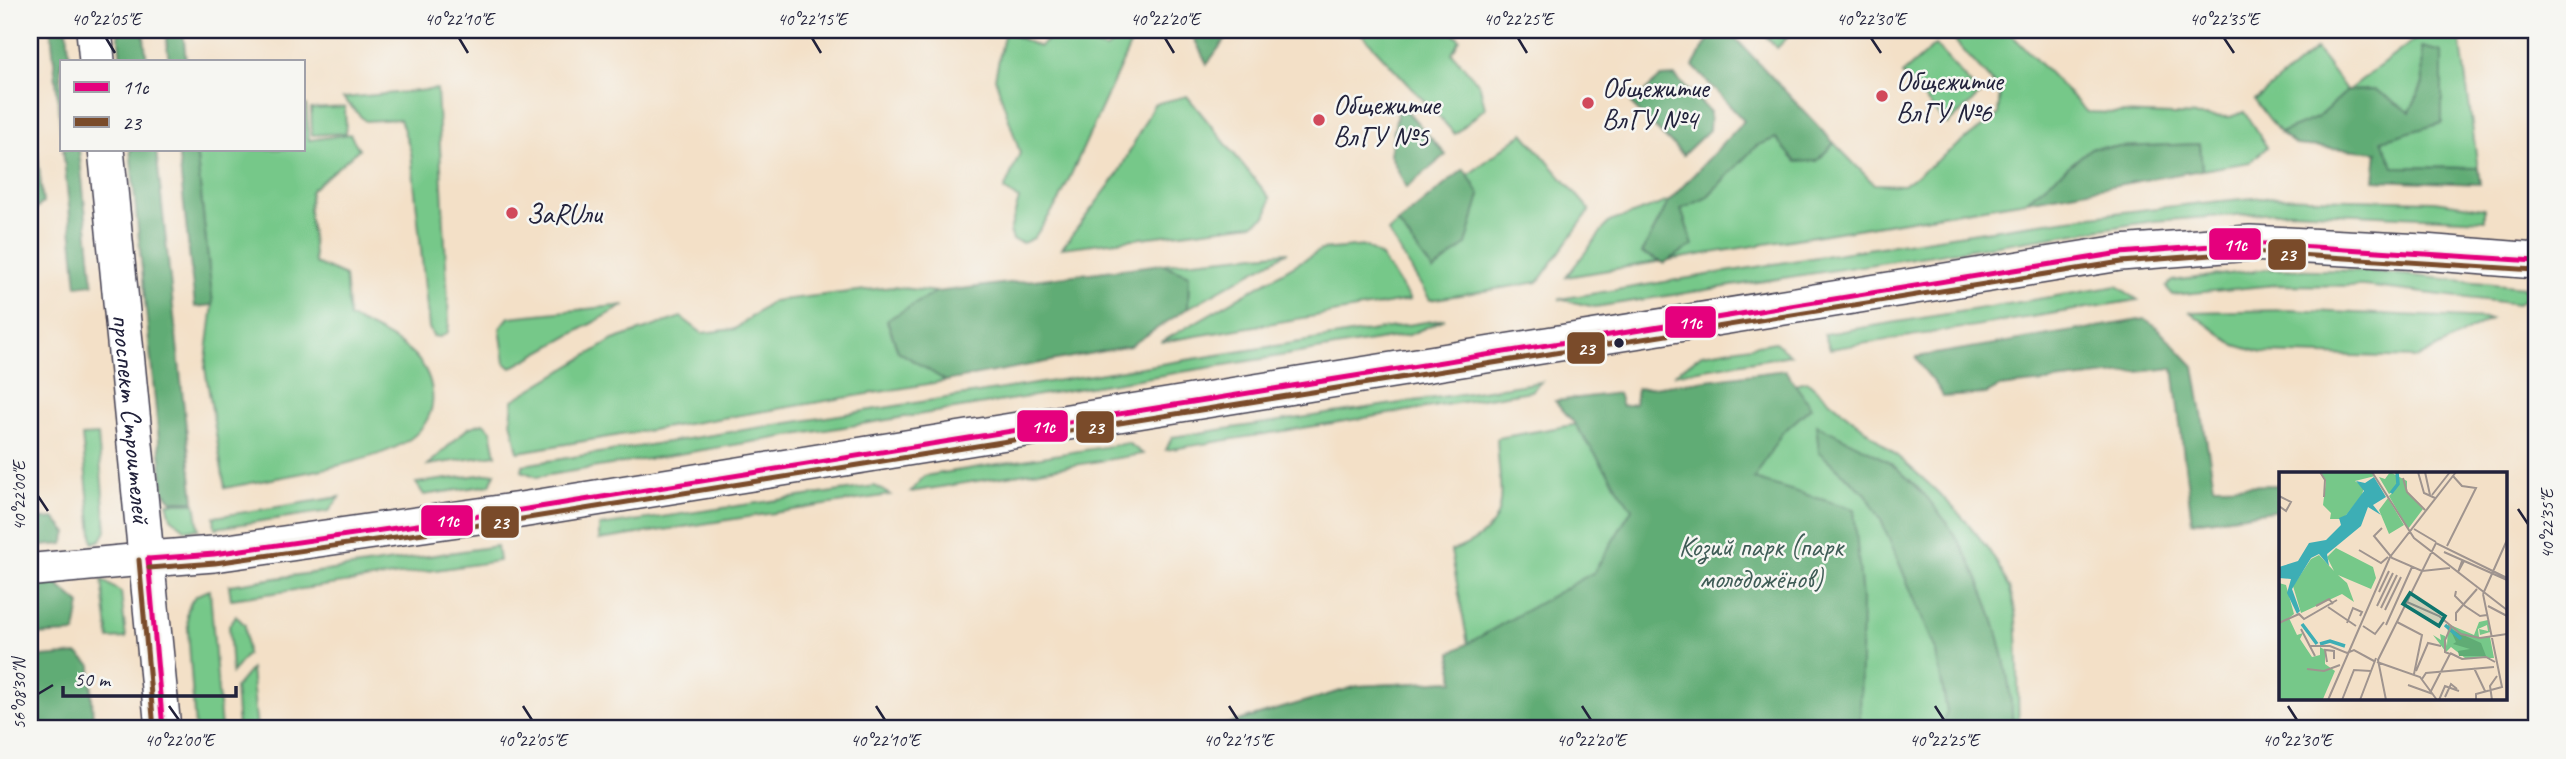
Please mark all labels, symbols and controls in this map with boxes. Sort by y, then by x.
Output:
text: 40°22'05"E [71,8,143,30]
text: 40°22'10"E [424,8,496,30]
text: 40°22'15"E [777,8,849,30]
text: 40°22'20"E [1130,8,1202,30]
text: 40°22'25"E [1483,8,1555,30]
text: 40°22'30"E [1836,8,1908,30]
text: 40°22'35"E [2189,8,2261,30]
legend [60,60,304,150]
place label: Общежитие ВлГУ №6 [1896,63,2004,130]
place label: Общежитие ВлГУ №4 [1602,70,1710,137]
text: 11с [122,74,150,100]
place label: Общежитие ВлГУ №5 [1333,87,1441,154]
marker: Общежитие ВлГУ №6 [1874,88,1890,104]
marker: Общежитие ВлГУ №4 [1580,95,1596,111]
text: 23 [122,110,142,136]
marker: Общежитие ВлГУ №5 [1311,112,1327,128]
place label: ЗаRUли [526,196,603,231]
marker: ЗаRUли [504,205,520,221]
line badge: 11с [2208,227,2262,261]
text: 11с [2223,233,2248,257]
line badge: 23 [2267,238,2307,271]
text: 23 [2278,243,2298,267]
line badge: 11с [1664,305,1717,339]
text: 11с [1678,311,1703,335]
street label: проспект Строителей [105,312,160,526]
line badge: 23 [1566,331,1606,365]
unlabelled marker [1612,336,1626,350]
text: 23 [1577,337,1597,361]
line badge: 11с [1016,409,1069,443]
line badge: 23 [1075,410,1115,444]
text: 11с [1031,415,1056,439]
text: 23 [1086,416,1106,440]
text: 40°22'00"E [8,459,30,531]
inset map [2279,472,2506,700]
text: 40°22'35"E [2536,487,2558,559]
line badge: 11с [420,504,474,537]
line badge: 23 [480,505,520,539]
text: 11с [435,509,460,533]
text: 23 [491,511,511,535]
park label: Козий парк (парк молодожёнов) [1679,529,1845,596]
scale bar [63,654,236,698]
text: 56°08'30"N [8,655,30,729]
text: 50 m [74,666,112,692]
text: 40°22'00"E [144,729,216,751]
text: 40°22'05"E [497,729,569,751]
text: 40°22'10"E [850,729,922,751]
text: 40°22'15"E [1203,729,1275,751]
text: 40°22'20"E [1556,729,1628,751]
text: 40°22'25"E [1909,729,1981,751]
text: 40°22'30"E [2262,729,2334,751]

